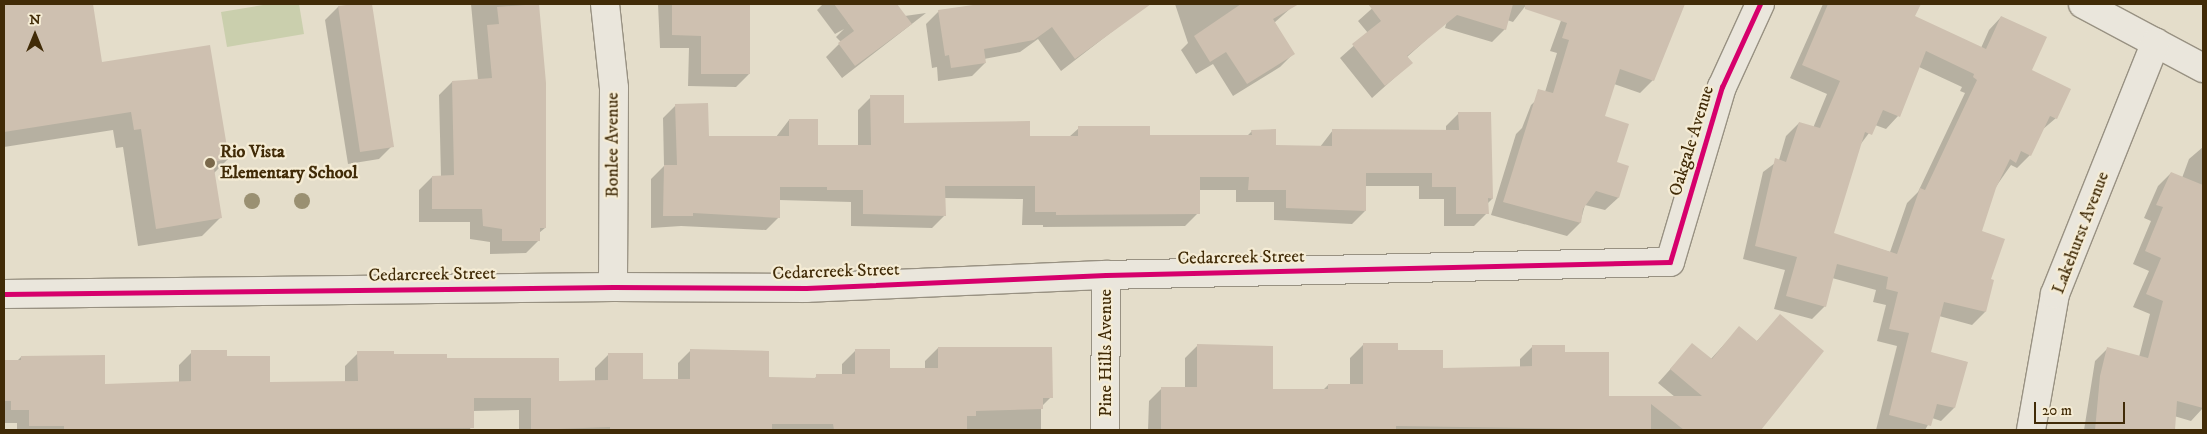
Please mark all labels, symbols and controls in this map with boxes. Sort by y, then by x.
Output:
north arrow [10,10,60,60]
text: N [29,11,41,29]
street label: Oakgale Avenue [1665,83,1719,199]
street label: Bonlee Avenue [602,92,624,198]
place label: Rio Vista Elementary School [220,142,358,184]
marker: Rio Vista Elementary School [204,157,216,169]
street label: Lakehurst Avenue [2048,169,2114,297]
street label: Cedarcreek Street [1177,246,1305,270]
street label: Cedarcreek Street [772,259,900,285]
street label: Cedarcreek Street [368,263,496,287]
street label: Pine Hills Avenue [1095,289,1117,417]
scale bar [2037,392,2128,424]
text: 20 m [2042,401,2072,420]

